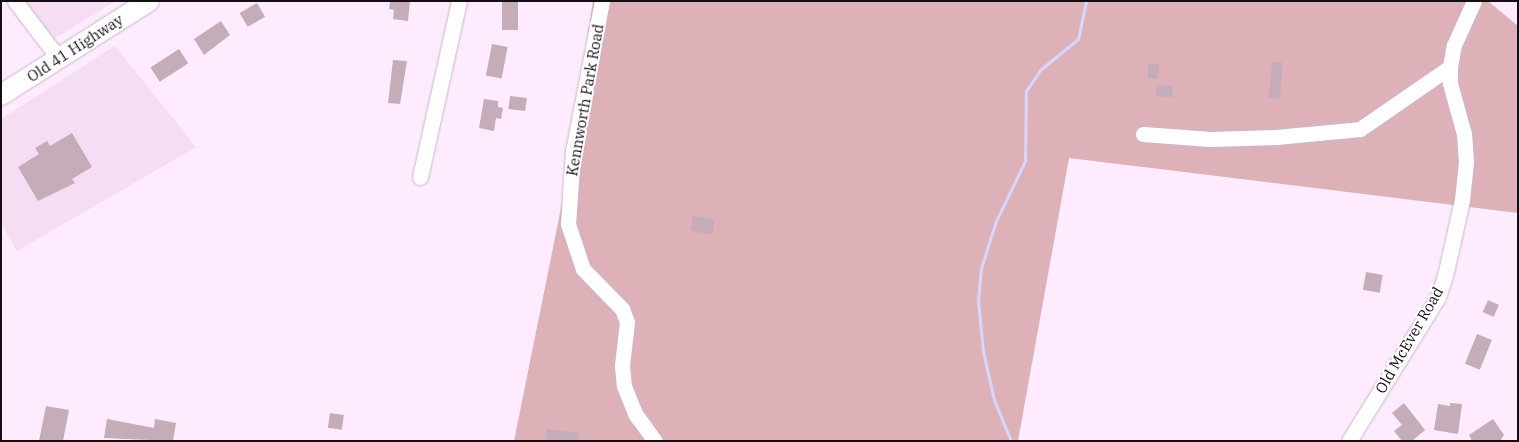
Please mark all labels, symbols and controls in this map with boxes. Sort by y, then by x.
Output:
street label: Old 41 Highway [24,10,126,86]
street label: Kennworth Park Road [563,22,607,178]
street label: Old McEver Road [1371,284,1447,396]

